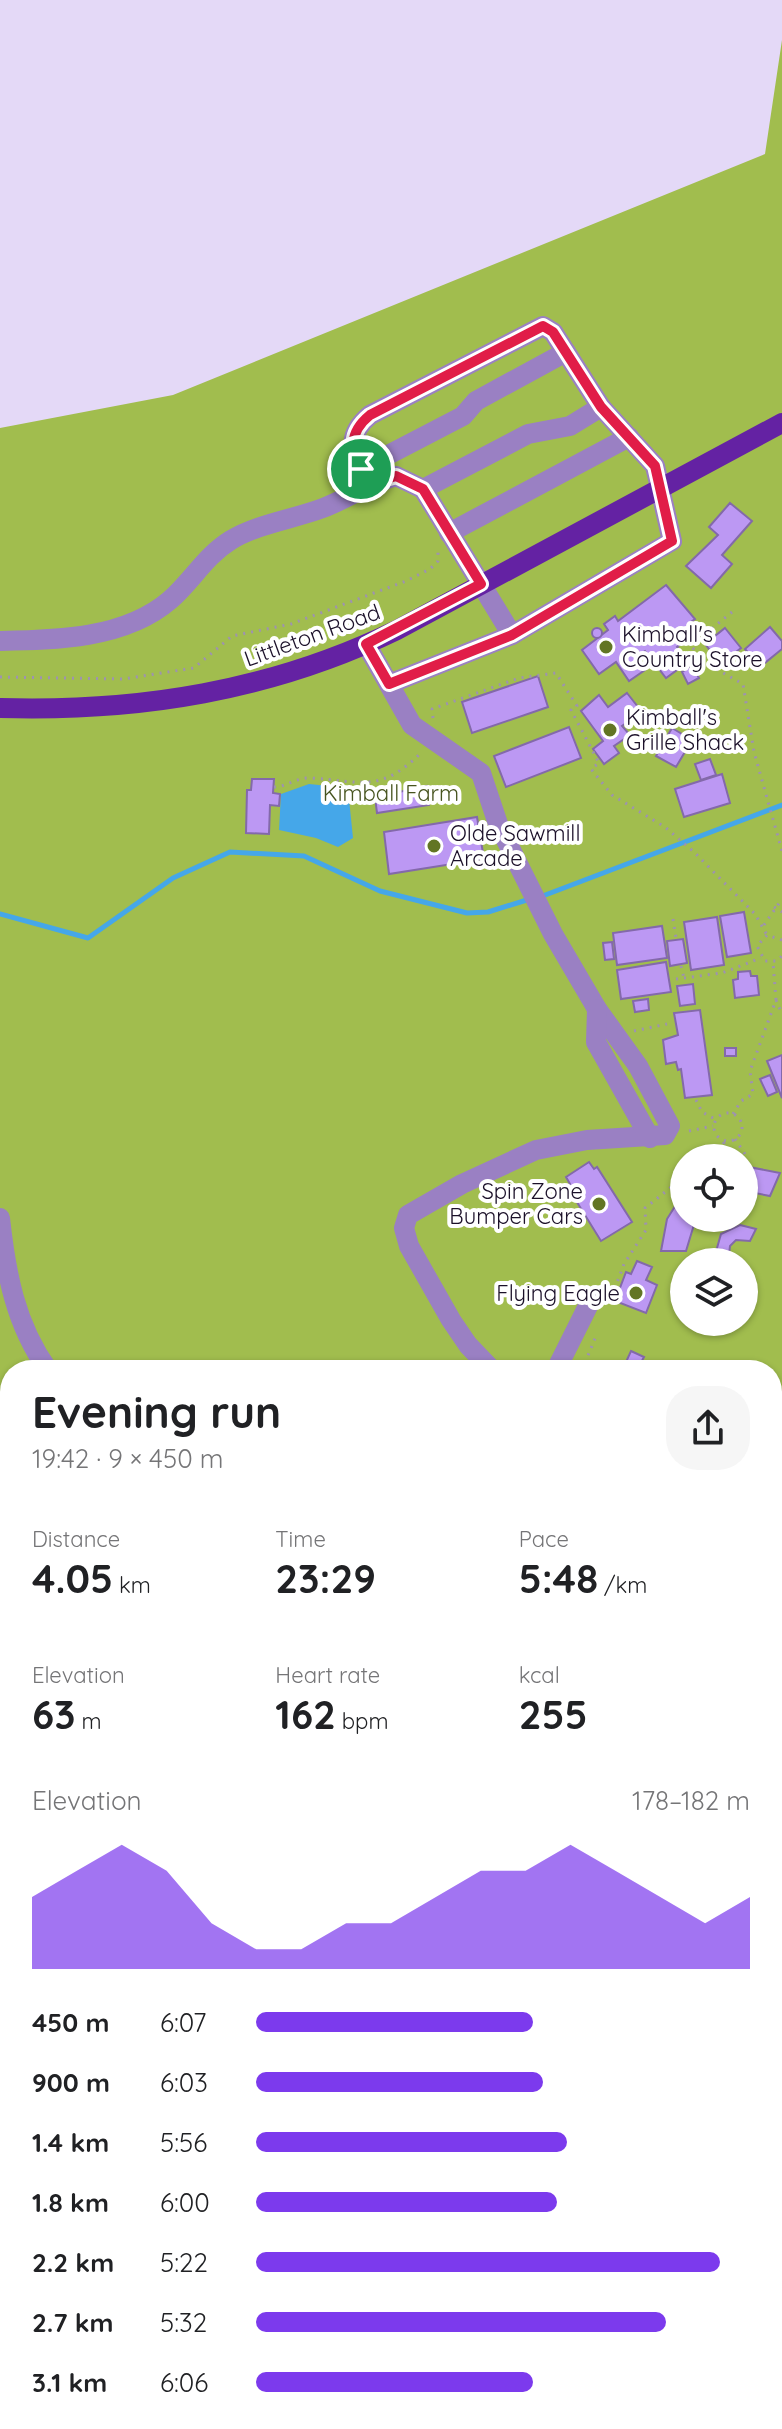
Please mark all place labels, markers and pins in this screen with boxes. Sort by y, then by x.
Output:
pin [327,435,395,503]
place label: Kimball's Country Store [622,620,763,673]
marker: Kimball's Country Store [597,638,615,656]
place label: Kimball's Grille Shack [626,703,744,756]
marker: Kimball's Grille Shack [601,721,619,739]
place label: Olde Sawmill Arcade [450,819,580,872]
marker: Olde Sawmill Arcade [425,837,443,855]
place label: Spin Zone Bumper Cars [449,1177,583,1230]
marker: Spin Zone Bumper Cars [590,1195,608,1213]
place label: Flying Eagle [496,1279,620,1307]
marker: Flying Eagle [627,1284,645,1302]

